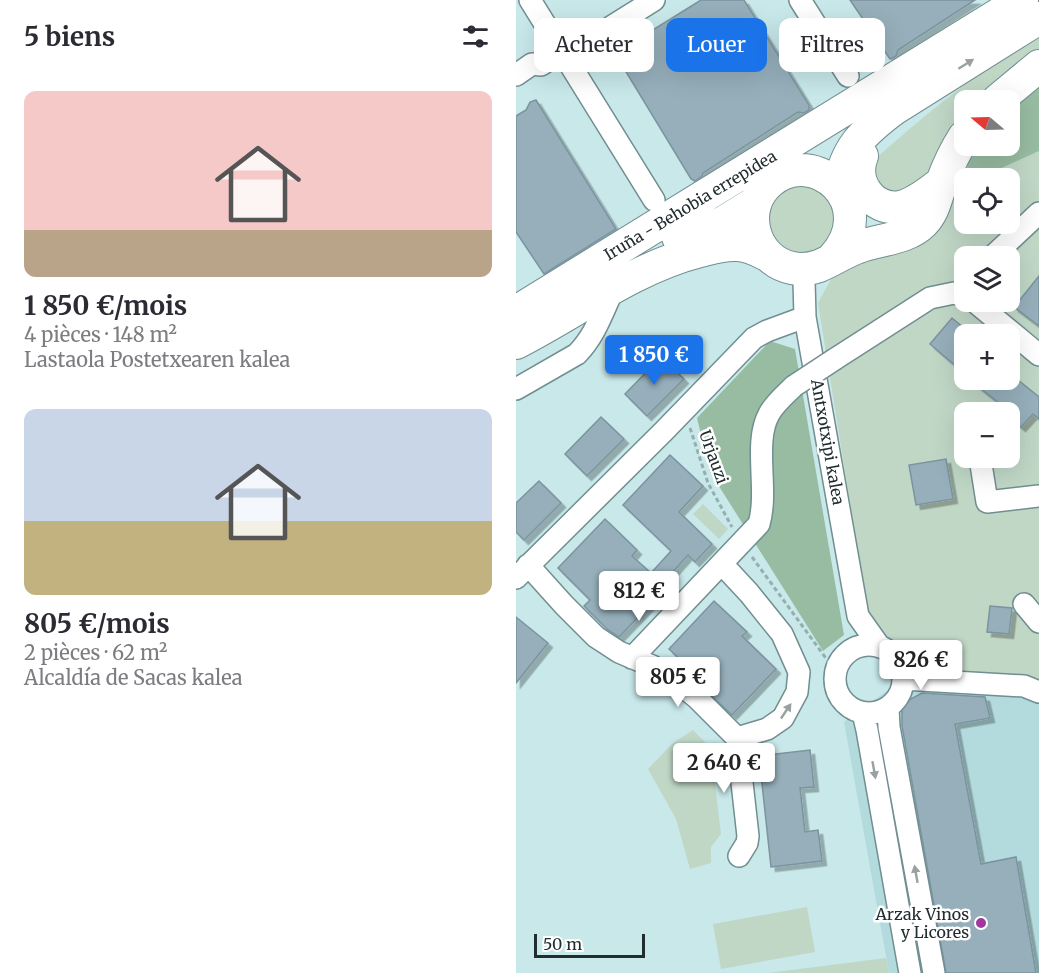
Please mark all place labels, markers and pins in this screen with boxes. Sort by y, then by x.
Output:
pin: 1 850 € [599,335,709,386]
pin: 812 € [597,571,681,622]
pin: 826 € [879,640,963,691]
pin: 805 € [636,657,720,708]
pin: 2 640 € [669,743,779,794]
place label: Arzak Vinos y Licores [874,904,969,942]
marker: Arzak Vinos y Licores [974,916,988,930]

